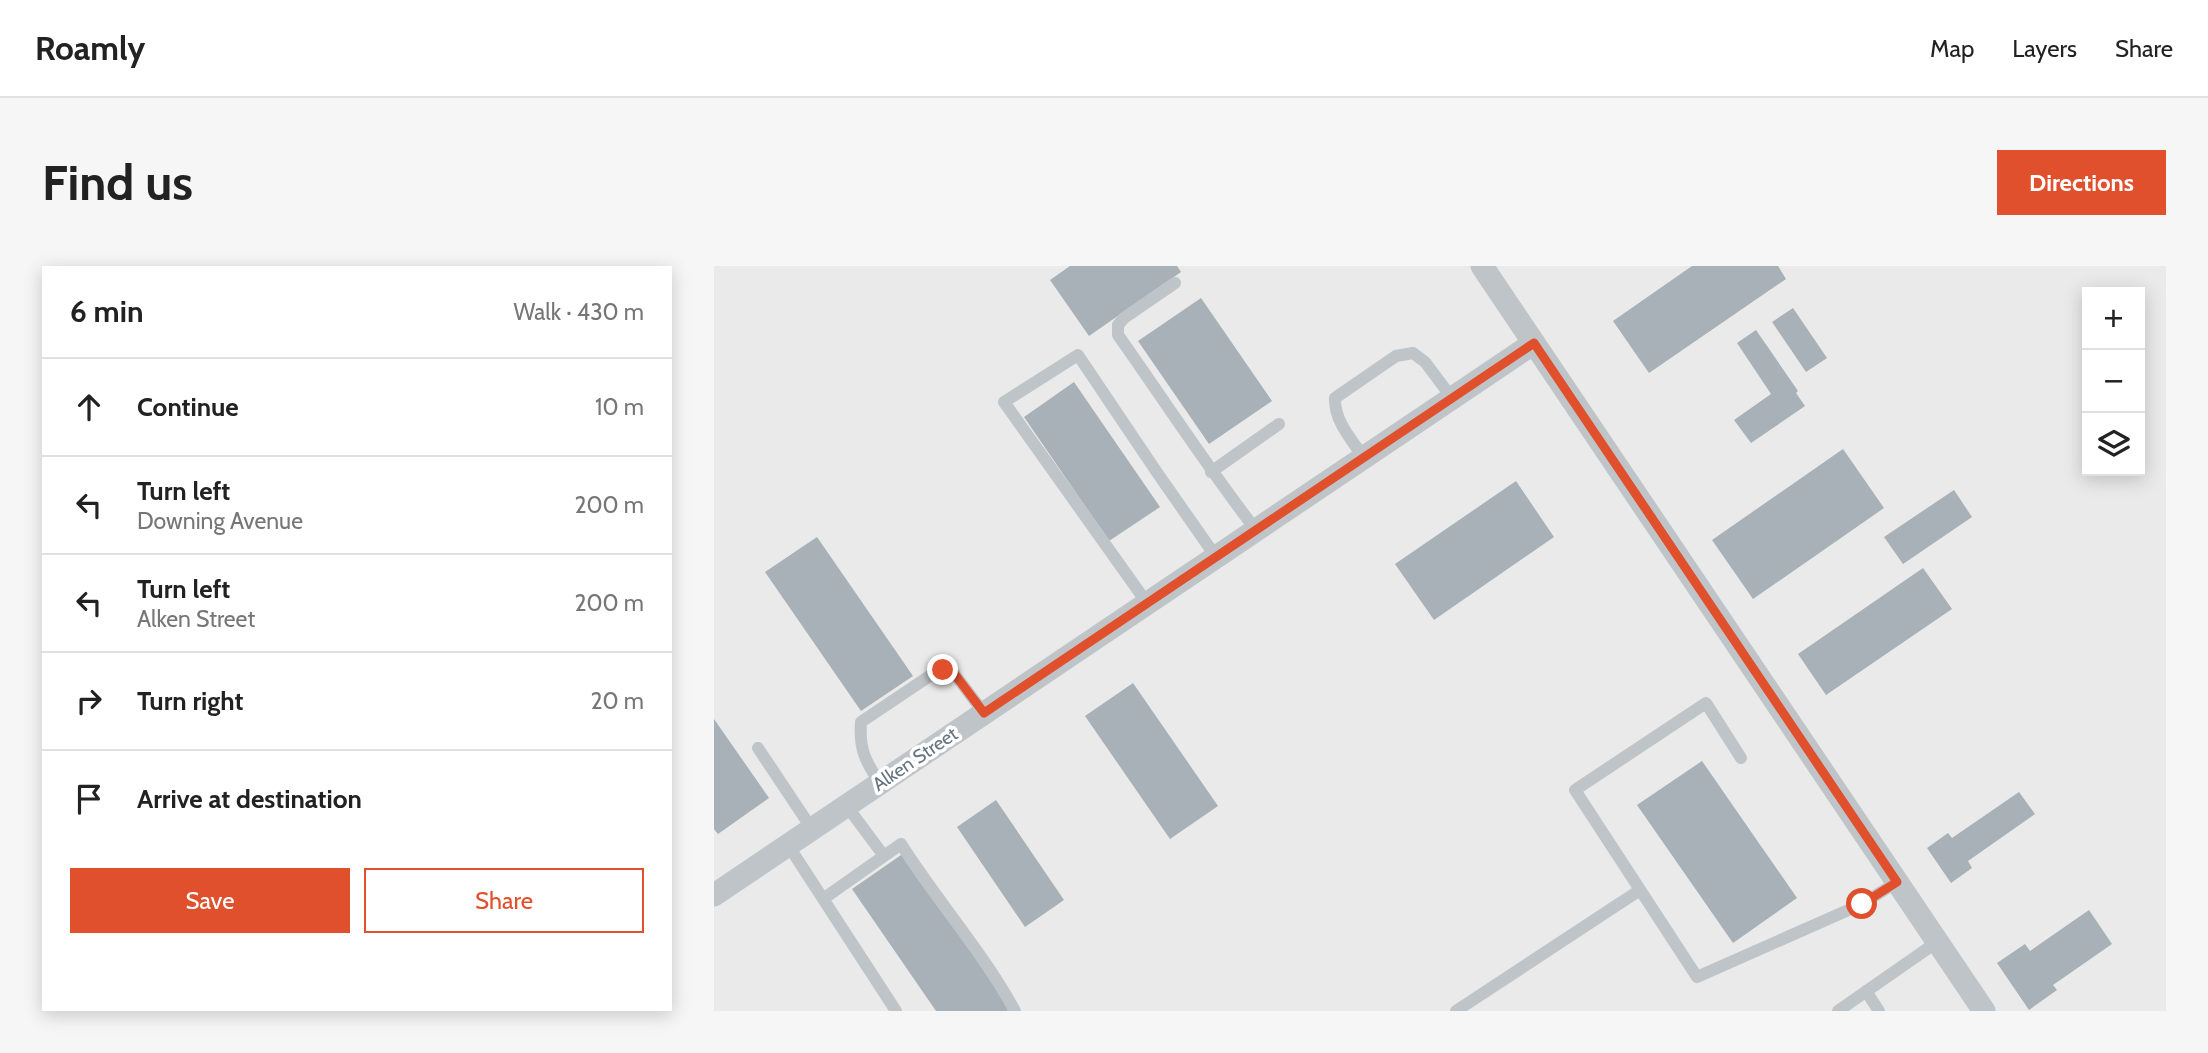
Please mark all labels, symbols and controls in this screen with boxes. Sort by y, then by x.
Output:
text: Roamly [35,28,145,68]
text: Map [1930,34,1974,63]
text: Layers [2012,34,2077,63]
text: Share [2115,34,2173,63]
button: Directions [1997,150,2166,215]
text: Find us [42,153,193,212]
map controls [2082,287,2145,476]
button: + [2082,287,2145,350]
text: 6 min [70,293,143,330]
text: Walk · 430 m [513,298,644,326]
button: − [2082,350,2145,413]
icon: ahead [70,388,108,426]
text: Continue [137,391,239,423]
text: 10 m [595,393,644,421]
button: layers [2082,413,2145,476]
text: Turn left [137,475,230,507]
icon: left [70,486,108,524]
text: 200 m [574,491,644,519]
text: Downing Avenue [137,507,303,535]
text: Turn left [137,573,230,605]
icon: left [70,584,108,622]
text: 200 m [574,589,644,617]
text: Alken Street [137,605,255,633]
route end [927,654,958,685]
icon: right [70,682,108,720]
text: Turn right [137,685,243,717]
text: 20 m [591,687,644,715]
street label: Alken Street [868,722,962,796]
icon: arrive [70,780,108,818]
text: Arrive at destination [137,783,362,815]
button: Save [70,868,350,933]
button: Share [364,868,644,933]
route start [1846,888,1877,919]

